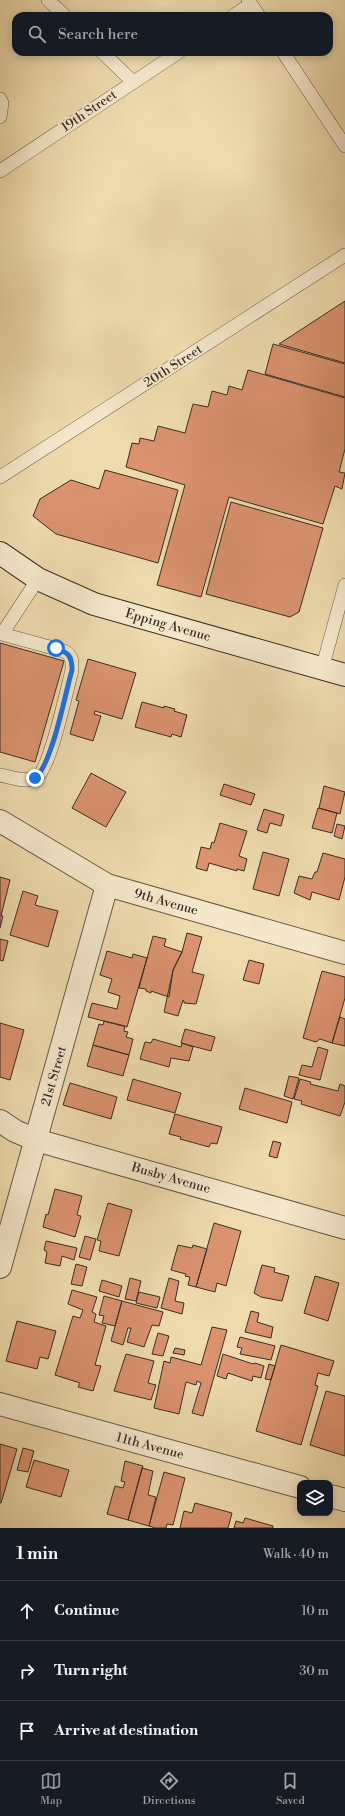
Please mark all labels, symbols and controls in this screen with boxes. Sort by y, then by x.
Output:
search box [12,12,333,56]
icon: search [26,23,48,45]
text: Search here [58,25,138,44]
street label: 19th Street [58,86,120,135]
street label: 20th Street [141,341,206,391]
street label: Epping Avenue [123,605,213,645]
route start [47,639,65,657]
route end [26,769,44,787]
street label: 9th Avenue [132,885,200,919]
street label: 21st Street [38,1044,70,1108]
street label: Busby Avenue [129,1159,213,1197]
street label: 11th Avenue [114,1429,186,1463]
map controls [297,1480,333,1516]
button: layers [297,1480,333,1516]
text: 1 min [16,1543,58,1565]
text: Walk · 40 m [263,1546,329,1562]
icon: ahead [16,1600,38,1622]
text: Continue [54,1601,119,1620]
text: 10 m [301,1603,329,1619]
icon: right [16,1660,38,1682]
text: Turn right [54,1661,128,1680]
text: 30 m [299,1663,329,1679]
icon: arrive [16,1720,38,1742]
text: Arrive at destination [54,1721,198,1740]
tab: Map [40,1770,62,1808]
tab: Directions [143,1770,196,1808]
tab: Saved [276,1770,305,1808]

